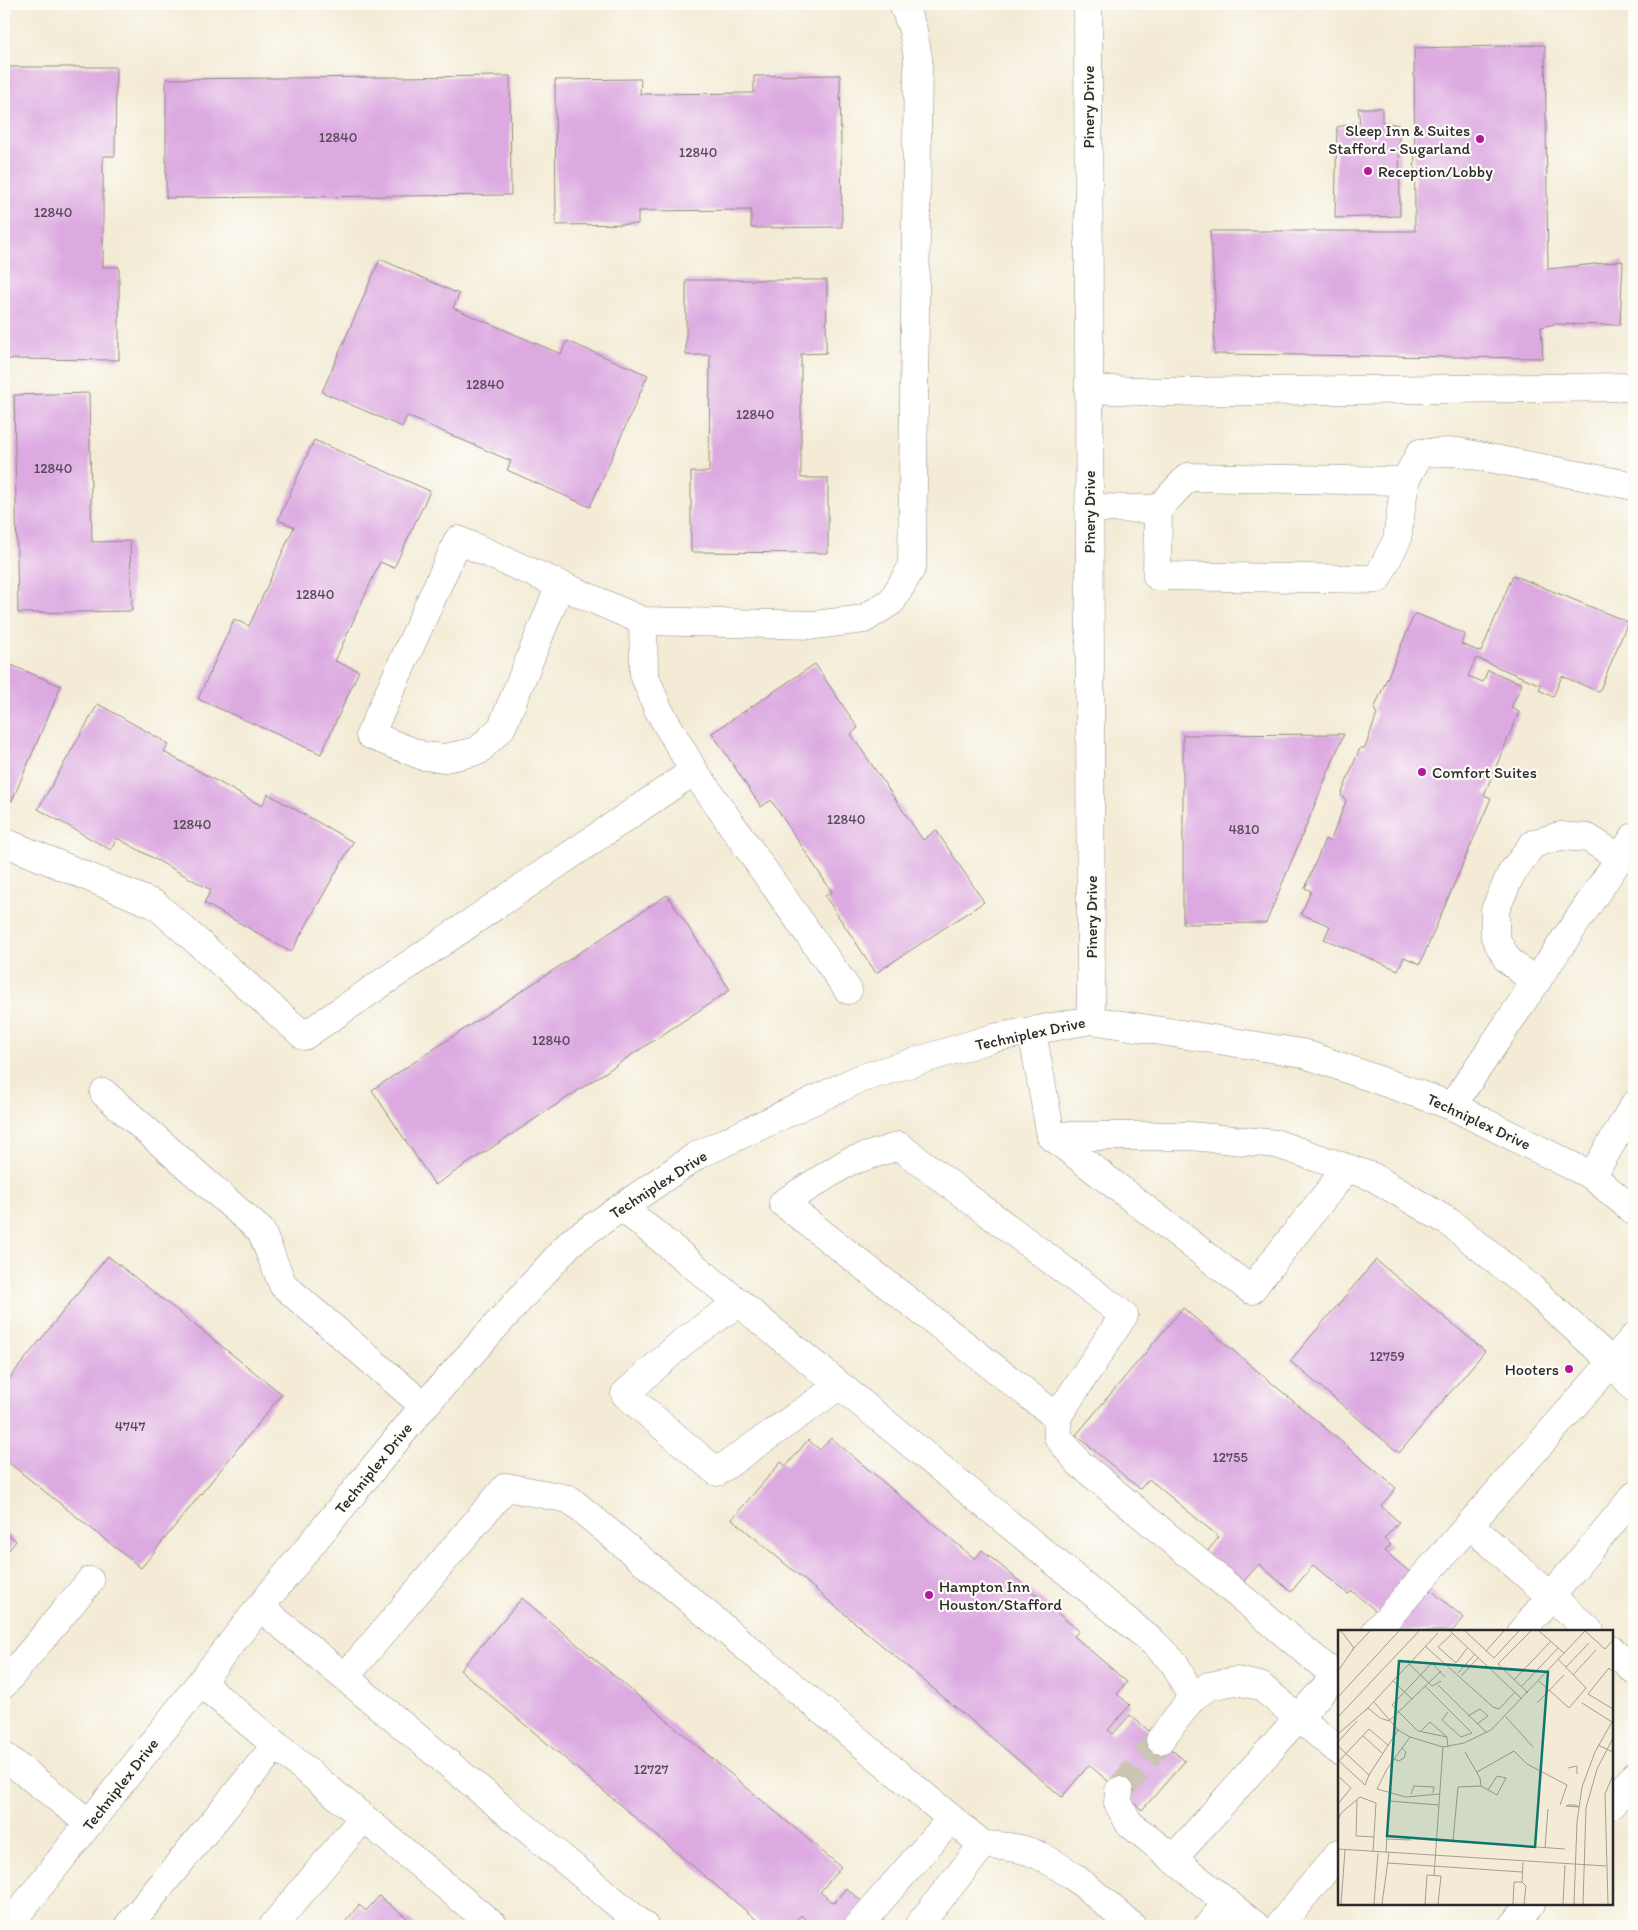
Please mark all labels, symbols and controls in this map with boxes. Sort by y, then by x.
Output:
street label: Pinery Drive [1079,65,1098,149]
place label: Sleep Inn & Suites Stafford - Sugarland [1328,121,1470,158]
house number: 12840 [319,129,357,146]
marker: Sleep Inn & Suites Stafford - Sugarland [1474,133,1486,145]
house number: 12840 [679,144,717,161]
place label: Reception/Lobby [1378,162,1493,181]
marker: Reception/Lobby [1362,165,1374,177]
house number: 12840 [34,204,72,221]
house number: 12840 [466,376,504,393]
house number: 12840 [736,406,774,423]
house number: 12840 [34,460,72,477]
street label: Pinery Drive [1080,470,1099,554]
house number: 12840 [296,586,334,603]
place label: Comfort Suites [1432,763,1537,782]
marker: Comfort Suites [1416,766,1428,778]
house number: 12840 [827,811,865,828]
house number: 12840 [173,816,211,833]
house number: 4810 [1228,821,1260,838]
street label: Pinery Drive [1082,875,1101,959]
street label: Techniplex Drive [973,1013,1087,1054]
house number: 12840 [532,1032,570,1049]
street label: Techniplex Drive [1424,1089,1534,1154]
street label: Techniplex Drive [606,1146,710,1223]
house number: 12759 [1369,1348,1405,1365]
place label: Hooters [1505,1360,1559,1379]
marker: Hooters [1563,1363,1575,1375]
house number: 4747 [115,1418,145,1435]
street label: Techniplex Drive [331,1419,416,1518]
house number: 12755 [1212,1449,1248,1466]
place label: Hampton Inn Houston/Stafford [939,1577,1062,1614]
marker: Hampton Inn Houston/Stafford [923,1589,935,1601]
inset map [1338,1630,1613,1905]
street label: Techniplex Drive [78,1734,162,1834]
house number: 12727 [633,1761,669,1778]

